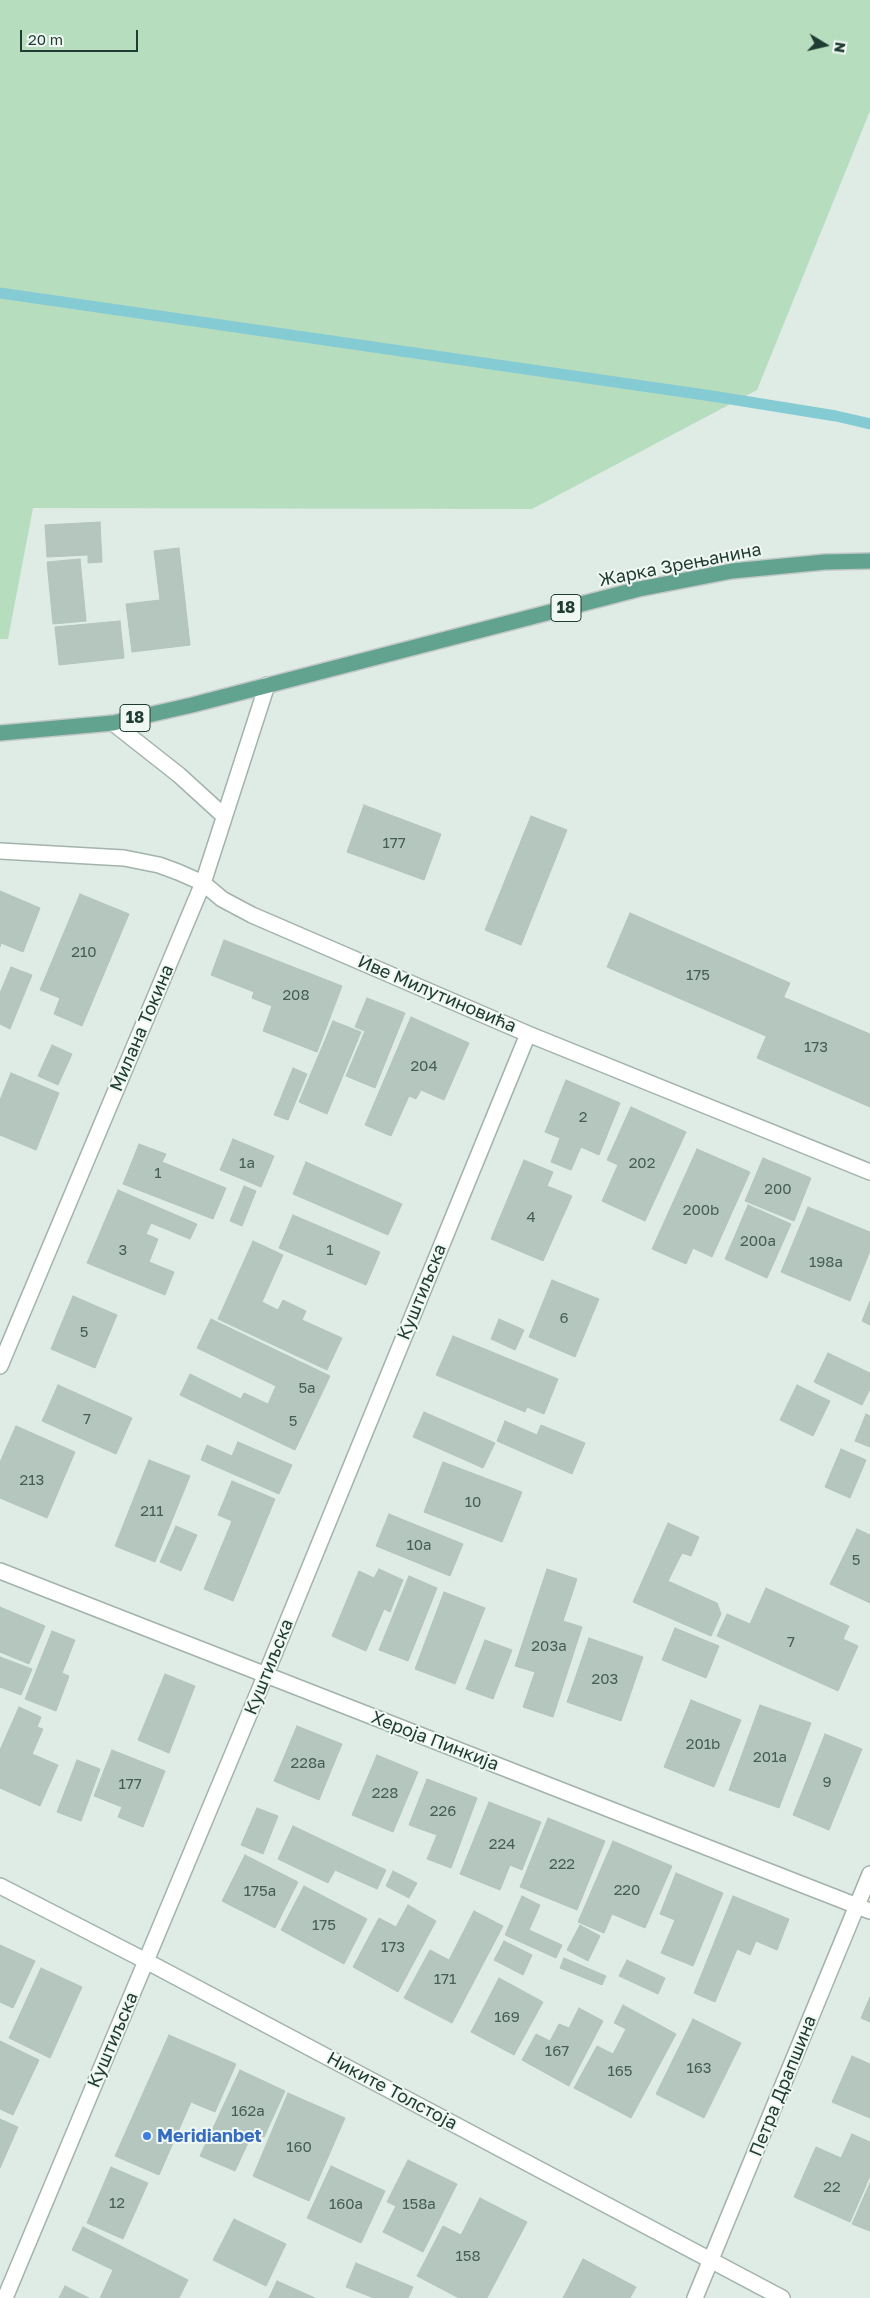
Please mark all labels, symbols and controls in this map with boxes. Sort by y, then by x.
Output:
scale bar [22,20,140,52]
north arrow [800,20,850,70]
text: 20 m [28,30,63,48]
text: N [831,41,850,54]
street label: Жарка Зрењанина [597,539,763,591]
road number: 18 [551,594,581,622]
road number: 18 [120,704,150,731]
house number: 177 [382,834,406,852]
house number: 210 [71,943,97,961]
street label: Иве Милутиновића [354,951,520,1037]
street label: Милана Токина [106,961,178,1095]
house number: 175 [686,966,710,984]
house number: 208 [282,986,310,1004]
house number: 173 [804,1038,828,1056]
house number: 204 [410,1057,438,1075]
house number: 2 [579,1108,587,1126]
house number: 1a [239,1154,255,1172]
house number: 202 [629,1154,655,1172]
house number: 1 [154,1164,162,1182]
house number: 200 [764,1180,792,1198]
house number: 200b [683,1201,719,1219]
house number: 4 [526,1208,536,1226]
house number: 200a [740,1232,776,1250]
house number: 3 [119,1241,127,1259]
house number: 1 [326,1241,334,1259]
street label: Куштиљска [393,1241,451,1343]
house number: 198a [809,1253,843,1271]
house number: 6 [559,1309,569,1327]
house number: 5 [80,1323,88,1341]
house number: 5a [298,1379,316,1397]
house number: 7 [83,1410,91,1428]
house number: 5 [289,1412,297,1430]
house number: 213 [20,1471,44,1489]
house number: 10 [465,1493,481,1511]
house number: 211 [140,1502,164,1520]
house number: 10a [406,1536,432,1554]
house number: 5 [852,1551,860,1569]
street label: Куштиљска [240,1616,298,1718]
house number: 7 [787,1633,795,1651]
house number: 203a [531,1637,567,1655]
house number: 203 [592,1670,618,1688]
street label: Хероја Пинкија [368,1707,502,1775]
house number: 201b [686,1735,720,1753]
house number: 201a [753,1748,787,1766]
house number: 228a [290,1754,326,1772]
house number: 9 [822,1773,832,1791]
house number: 177 [118,1775,142,1793]
house number: 228 [372,1784,398,1802]
house number: 226 [430,1802,456,1820]
house number: 224 [489,1835,515,1853]
house number: 222 [549,1855,575,1873]
house number: 220 [614,1881,640,1899]
house number: 175a [244,1882,276,1900]
house number: 175 [312,1916,336,1934]
house number: 173 [381,1938,405,1956]
house number: 171 [434,1970,456,1988]
street label: Куштиљска [83,1989,143,2091]
house number: 169 [494,2008,520,2026]
street label: Петра Драпшина [745,2012,821,2160]
house number: 167 [545,2042,569,2060]
street label: Никите Толстоја [323,2048,461,2134]
house number: 163 [686,2059,712,2077]
house number: 165 [607,2062,633,2080]
house number: 162a [231,2102,265,2120]
place label: Meridianbet [157,2125,262,2147]
marker: Meridianbet [141,2130,153,2142]
house number: 160 [286,2138,312,2156]
house number: 22 [823,2178,841,2196]
house number: 12 [109,2194,125,2212]
house number: 160a [329,2195,363,2213]
house number: 158a [402,2195,436,2213]
house number: 158 [455,2247,481,2265]

